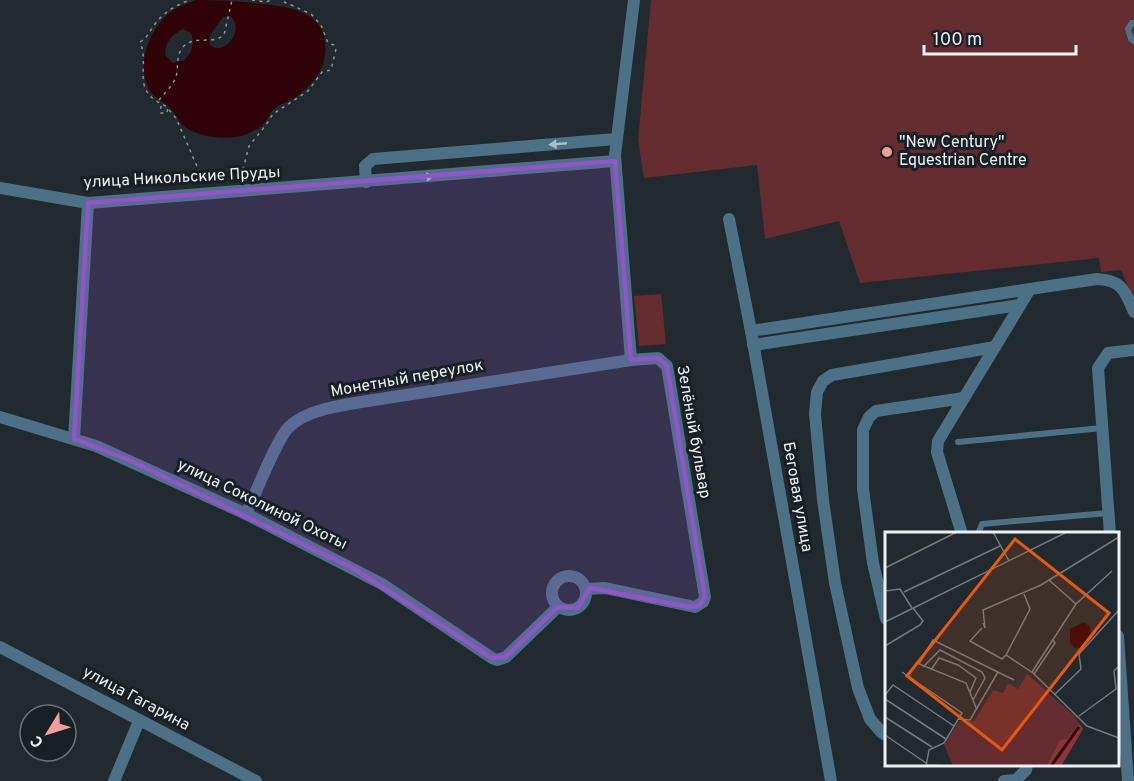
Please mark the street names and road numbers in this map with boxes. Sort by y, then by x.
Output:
street label: улица Никольские Пруды [83,163,281,193]
street label: Монетный переулок [329,356,485,402]
street label: Зелёный бульвар [671,364,715,500]
street label: Беговая улица [777,440,817,554]
street label: улица Соколиной Охоты [174,455,350,555]
street label: улица Гагарина [79,662,193,736]

